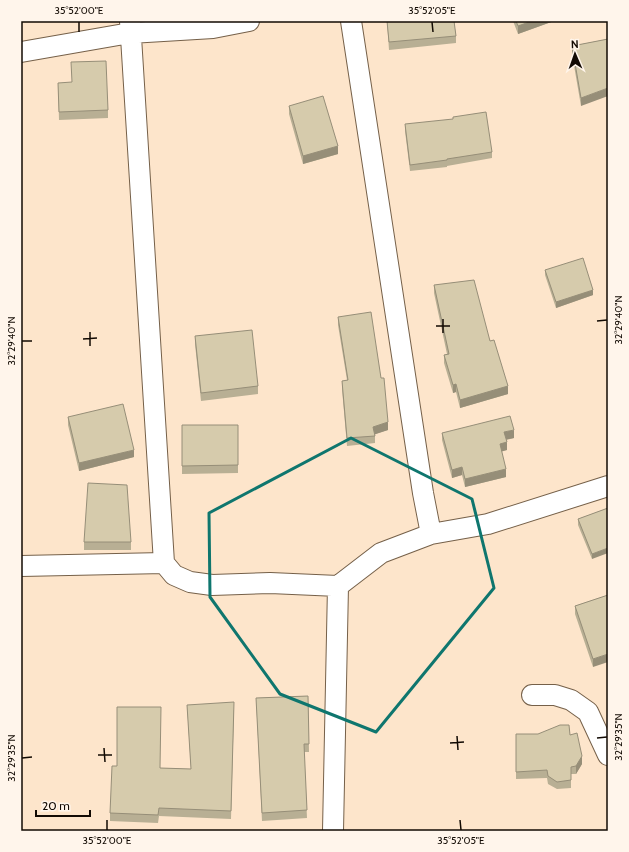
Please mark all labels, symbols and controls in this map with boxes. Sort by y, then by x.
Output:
text: 35°52'00"E [55,4,104,17]
text: 35°52'05"E [408,4,456,17]
north arrow [555,34,595,74]
text: N [571,37,579,51]
text: 32°29'40"N [612,295,625,345]
text: 32°29'40"N [5,316,18,366]
text: 32°29'35"N [612,713,625,761]
text: 32°29'35"N [5,734,18,782]
scale bar [36,792,90,818]
text: 20 m [42,798,70,813]
text: 35°52'00"E [83,834,132,847]
text: 35°52'05"E [437,834,485,847]

